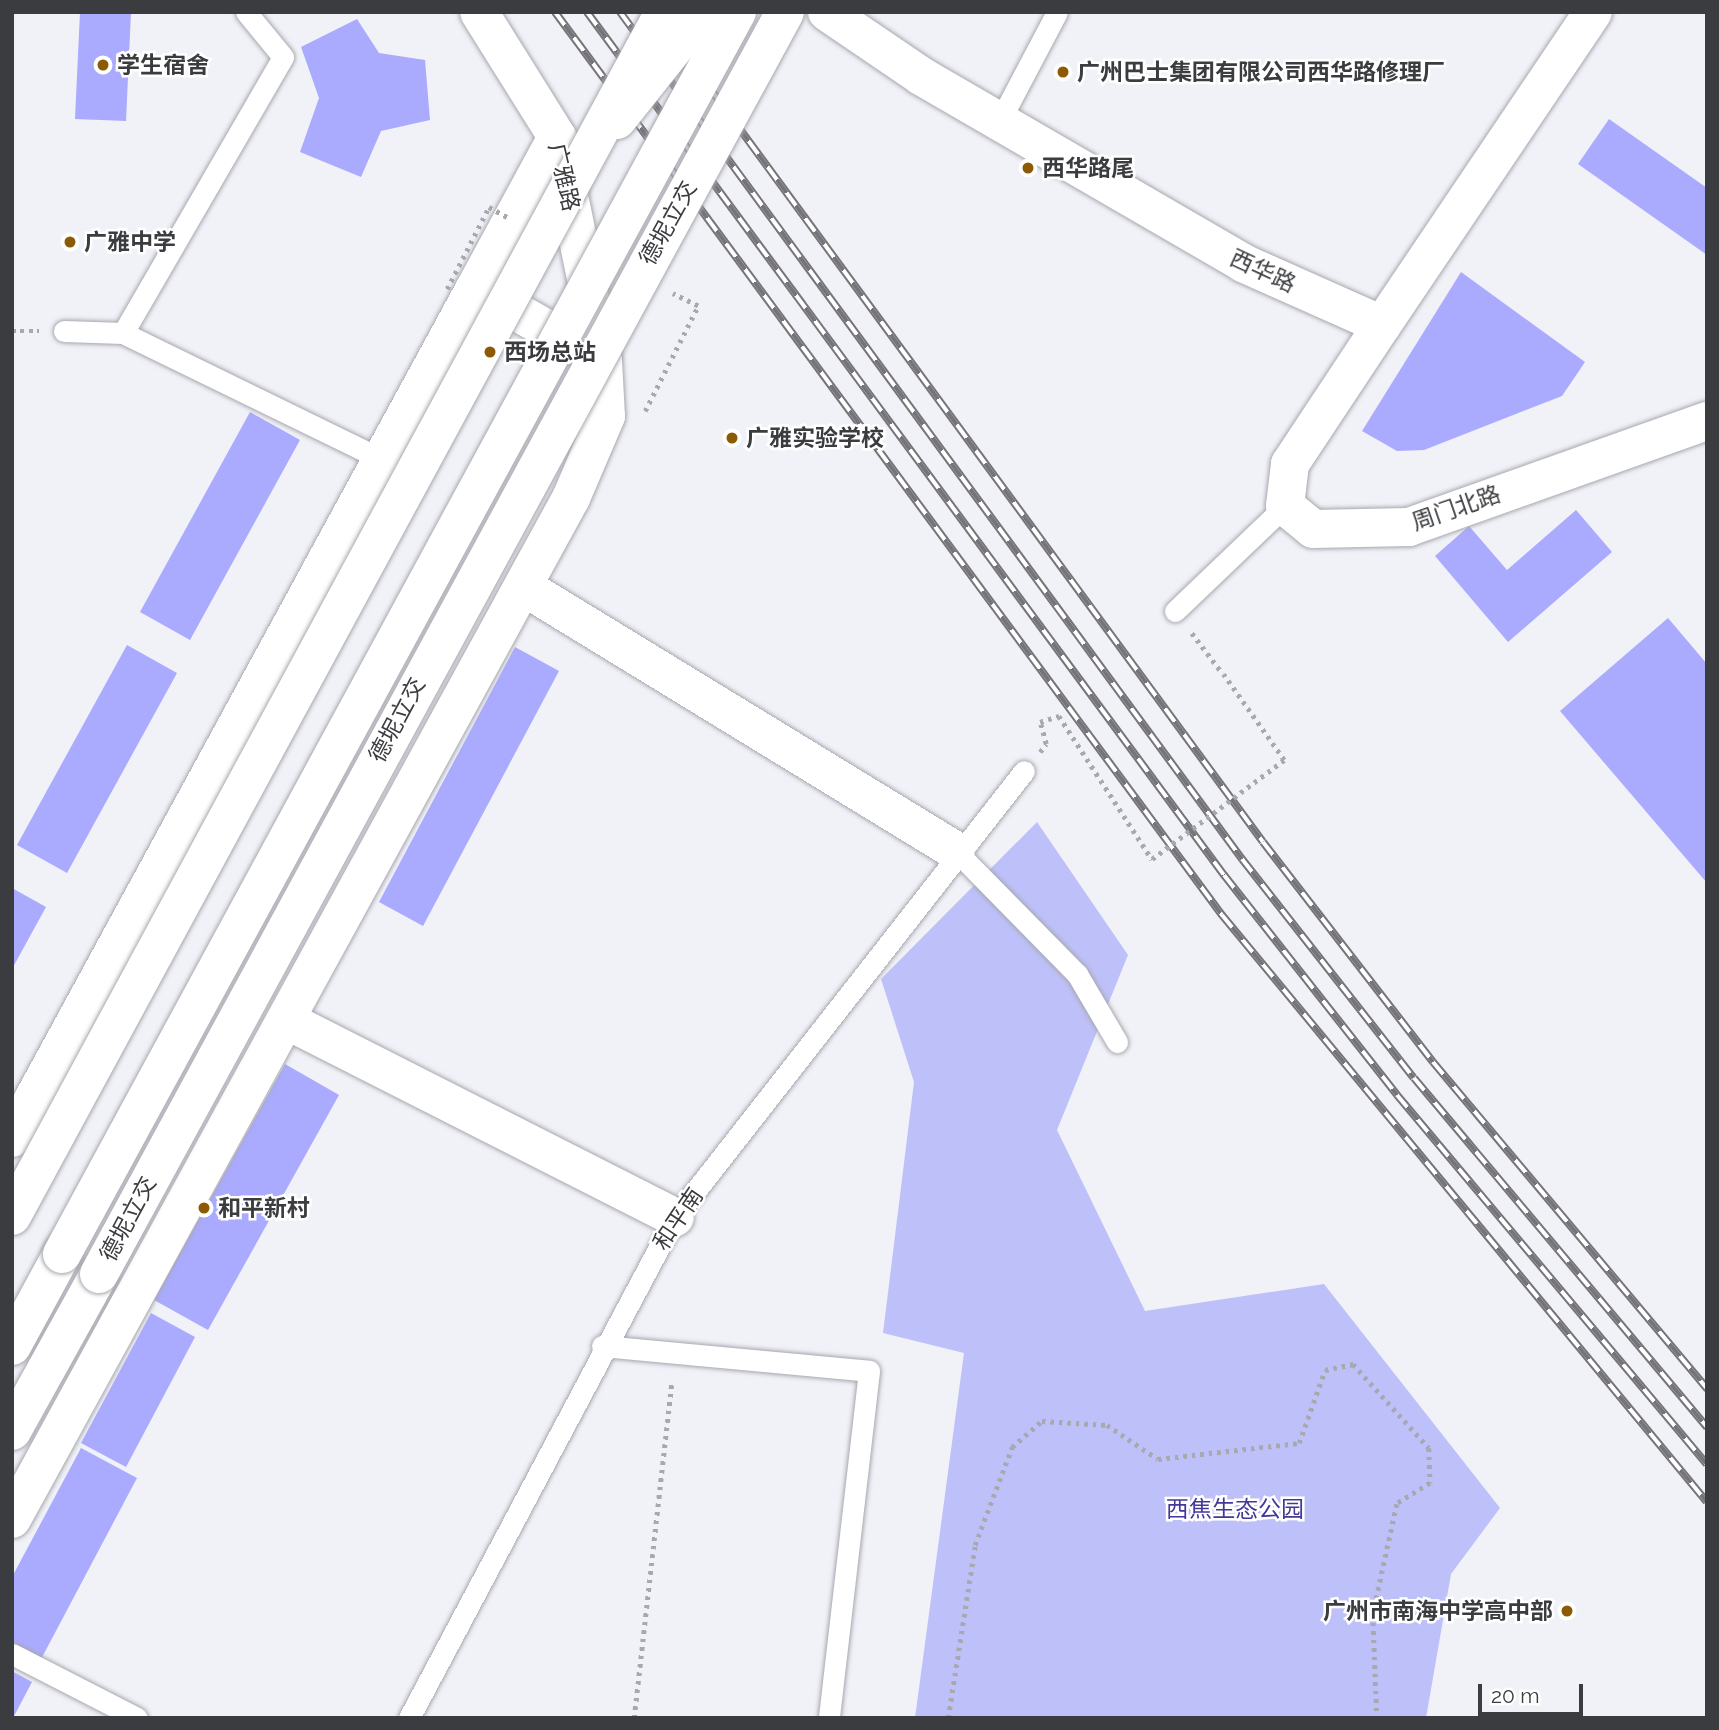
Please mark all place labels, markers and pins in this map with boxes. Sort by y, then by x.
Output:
place label: 学生宿舍 [117,51,209,79]
marker: 学生宿舍 [95,57,111,73]
place label: 广州巴士集团有限公司西华路修理厂 [1077,58,1445,86]
marker: 广州巴士集团有限公司西华路修理厂 [1055,64,1071,80]
place label: 西华路尾 [1042,154,1134,182]
marker: 西华路尾 [1020,160,1036,176]
place label: 广雅中学 [84,228,176,256]
marker: 广雅中学 [62,234,78,250]
place label: 西场总站 [504,338,596,366]
marker: 西场总站 [482,344,498,360]
place label: 广雅实验学校 [746,424,884,452]
marker: 广雅实验学校 [724,430,740,446]
place label: 和平新村 [218,1194,310,1222]
marker: 和平新村 [196,1200,212,1216]
place label: 广州市南海中学高中部 [1323,1597,1553,1625]
marker: 广州市南海中学高中部 [1559,1603,1575,1619]

